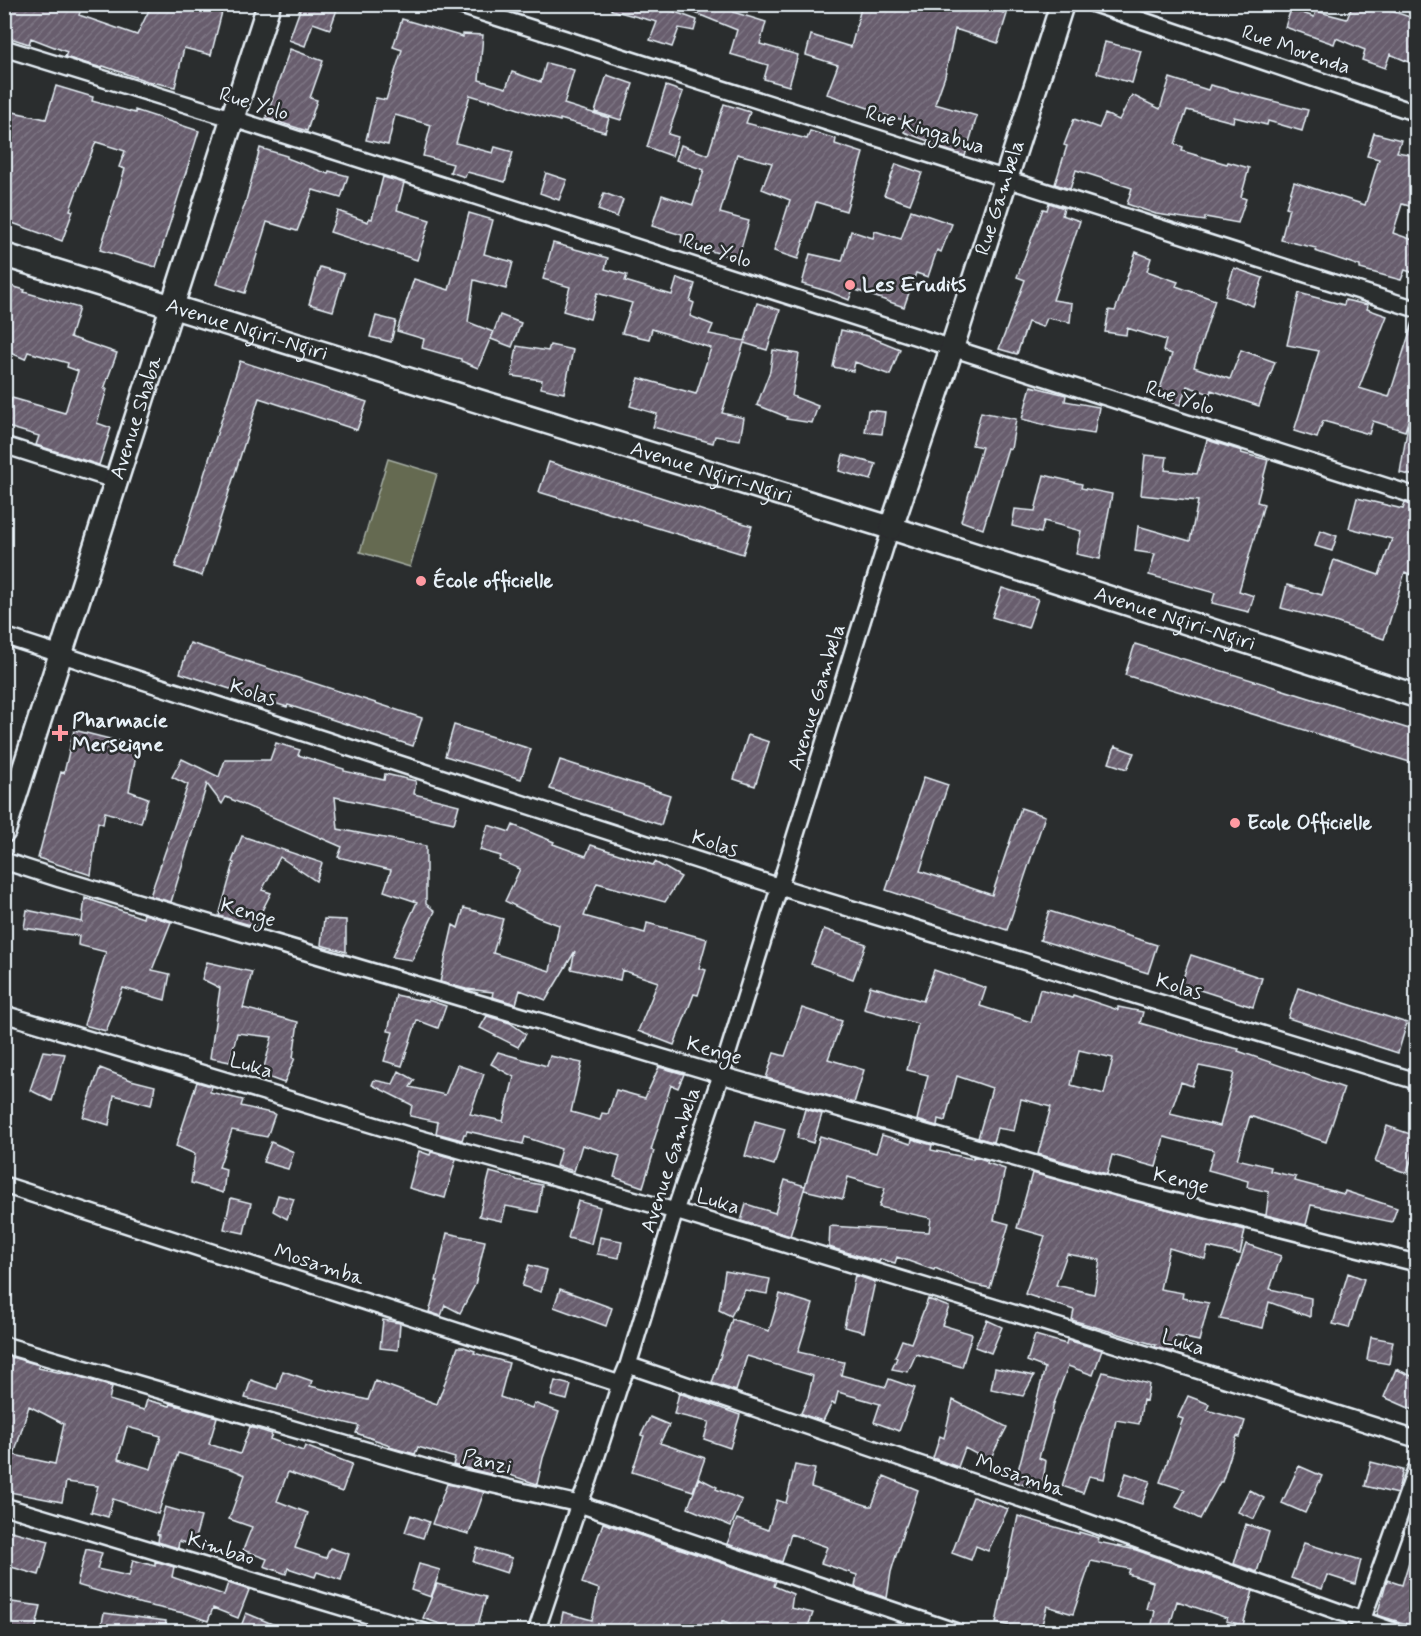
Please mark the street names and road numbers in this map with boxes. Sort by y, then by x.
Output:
street label: Rue Movenda [1238,18,1354,82]
street label: Rue Yolo [216,80,292,128]
street label: Rue Kingabwa [862,99,988,162]
street label: Rue Gambela [969,136,1032,259]
street label: Rue Yolo [679,227,755,275]
street label: Avenue Ngiri-Ngiri [162,292,331,368]
street label: Avenue Shaba [104,352,169,483]
street label: Rue Yolo [1142,374,1218,422]
street label: Avenue Ngiri-Ngiri [627,435,796,511]
street label: Avenue Ngiri-Ngiri [1090,580,1259,658]
street label: Avenue Gambela [781,620,853,774]
street label: Kolas [226,672,280,714]
street label: Kolas [688,823,742,865]
street label: Kenge [217,891,279,936]
street label: Kolas [1152,967,1206,1007]
street label: Kenge [683,1030,745,1073]
street label: Luka [226,1046,276,1086]
street label: Avenue Gambela [634,1083,708,1237]
street label: Kenge [1150,1161,1212,1202]
street label: Luka [693,1182,743,1222]
street label: Mosamba [271,1237,368,1293]
street label: Luka [1158,1323,1208,1363]
street label: Panzi [459,1443,515,1481]
street label: Mosamba [972,1448,1069,1504]
street label: Kimbao [184,1525,258,1573]

